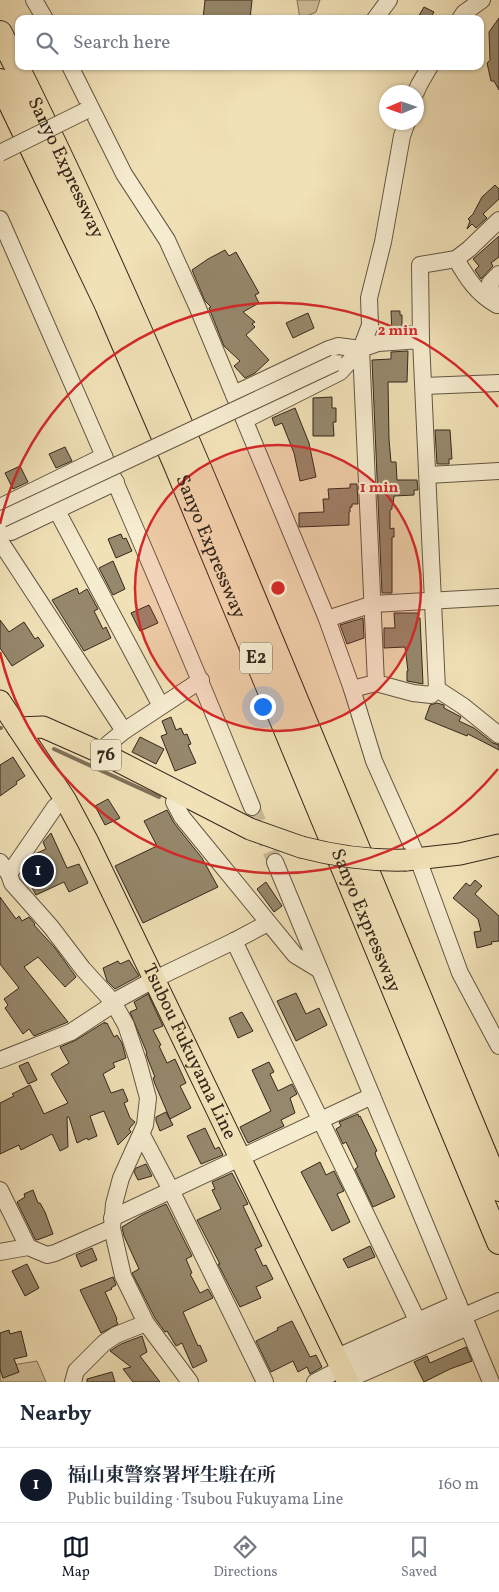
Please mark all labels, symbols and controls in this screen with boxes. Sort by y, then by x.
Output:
search box [15,15,484,70]
icon: search [33,29,61,57]
text: Search here [73,30,170,56]
north arrow [379,85,424,130]
street label: Sanyo Expressway [21,93,110,243]
text: 2 min [378,321,418,342]
street label: Sanyo Expressway [168,471,251,623]
text: 1 min [360,478,398,499]
centre of rings [269,579,287,597]
road number: E2 [240,642,272,674]
your location [250,694,276,720]
road number: 76 [91,740,121,770]
street label: Sanyo Expressway [324,845,407,997]
pin: 1 [22,852,54,890]
street label: Tsubou Fukuyama Line [136,959,242,1144]
text: Nearby [20,1400,91,1429]
text: 福山東警察署坪生駐在所 [67,1463,276,1489]
text: 1 [33,1474,39,1496]
text: 160 m [438,1474,479,1496]
text: Public building · Tsubou Fukuyama Line [67,1489,343,1511]
tab: Map [62,1533,90,1582]
tab: Directions [213,1533,278,1582]
tab: Saved [401,1533,437,1582]

